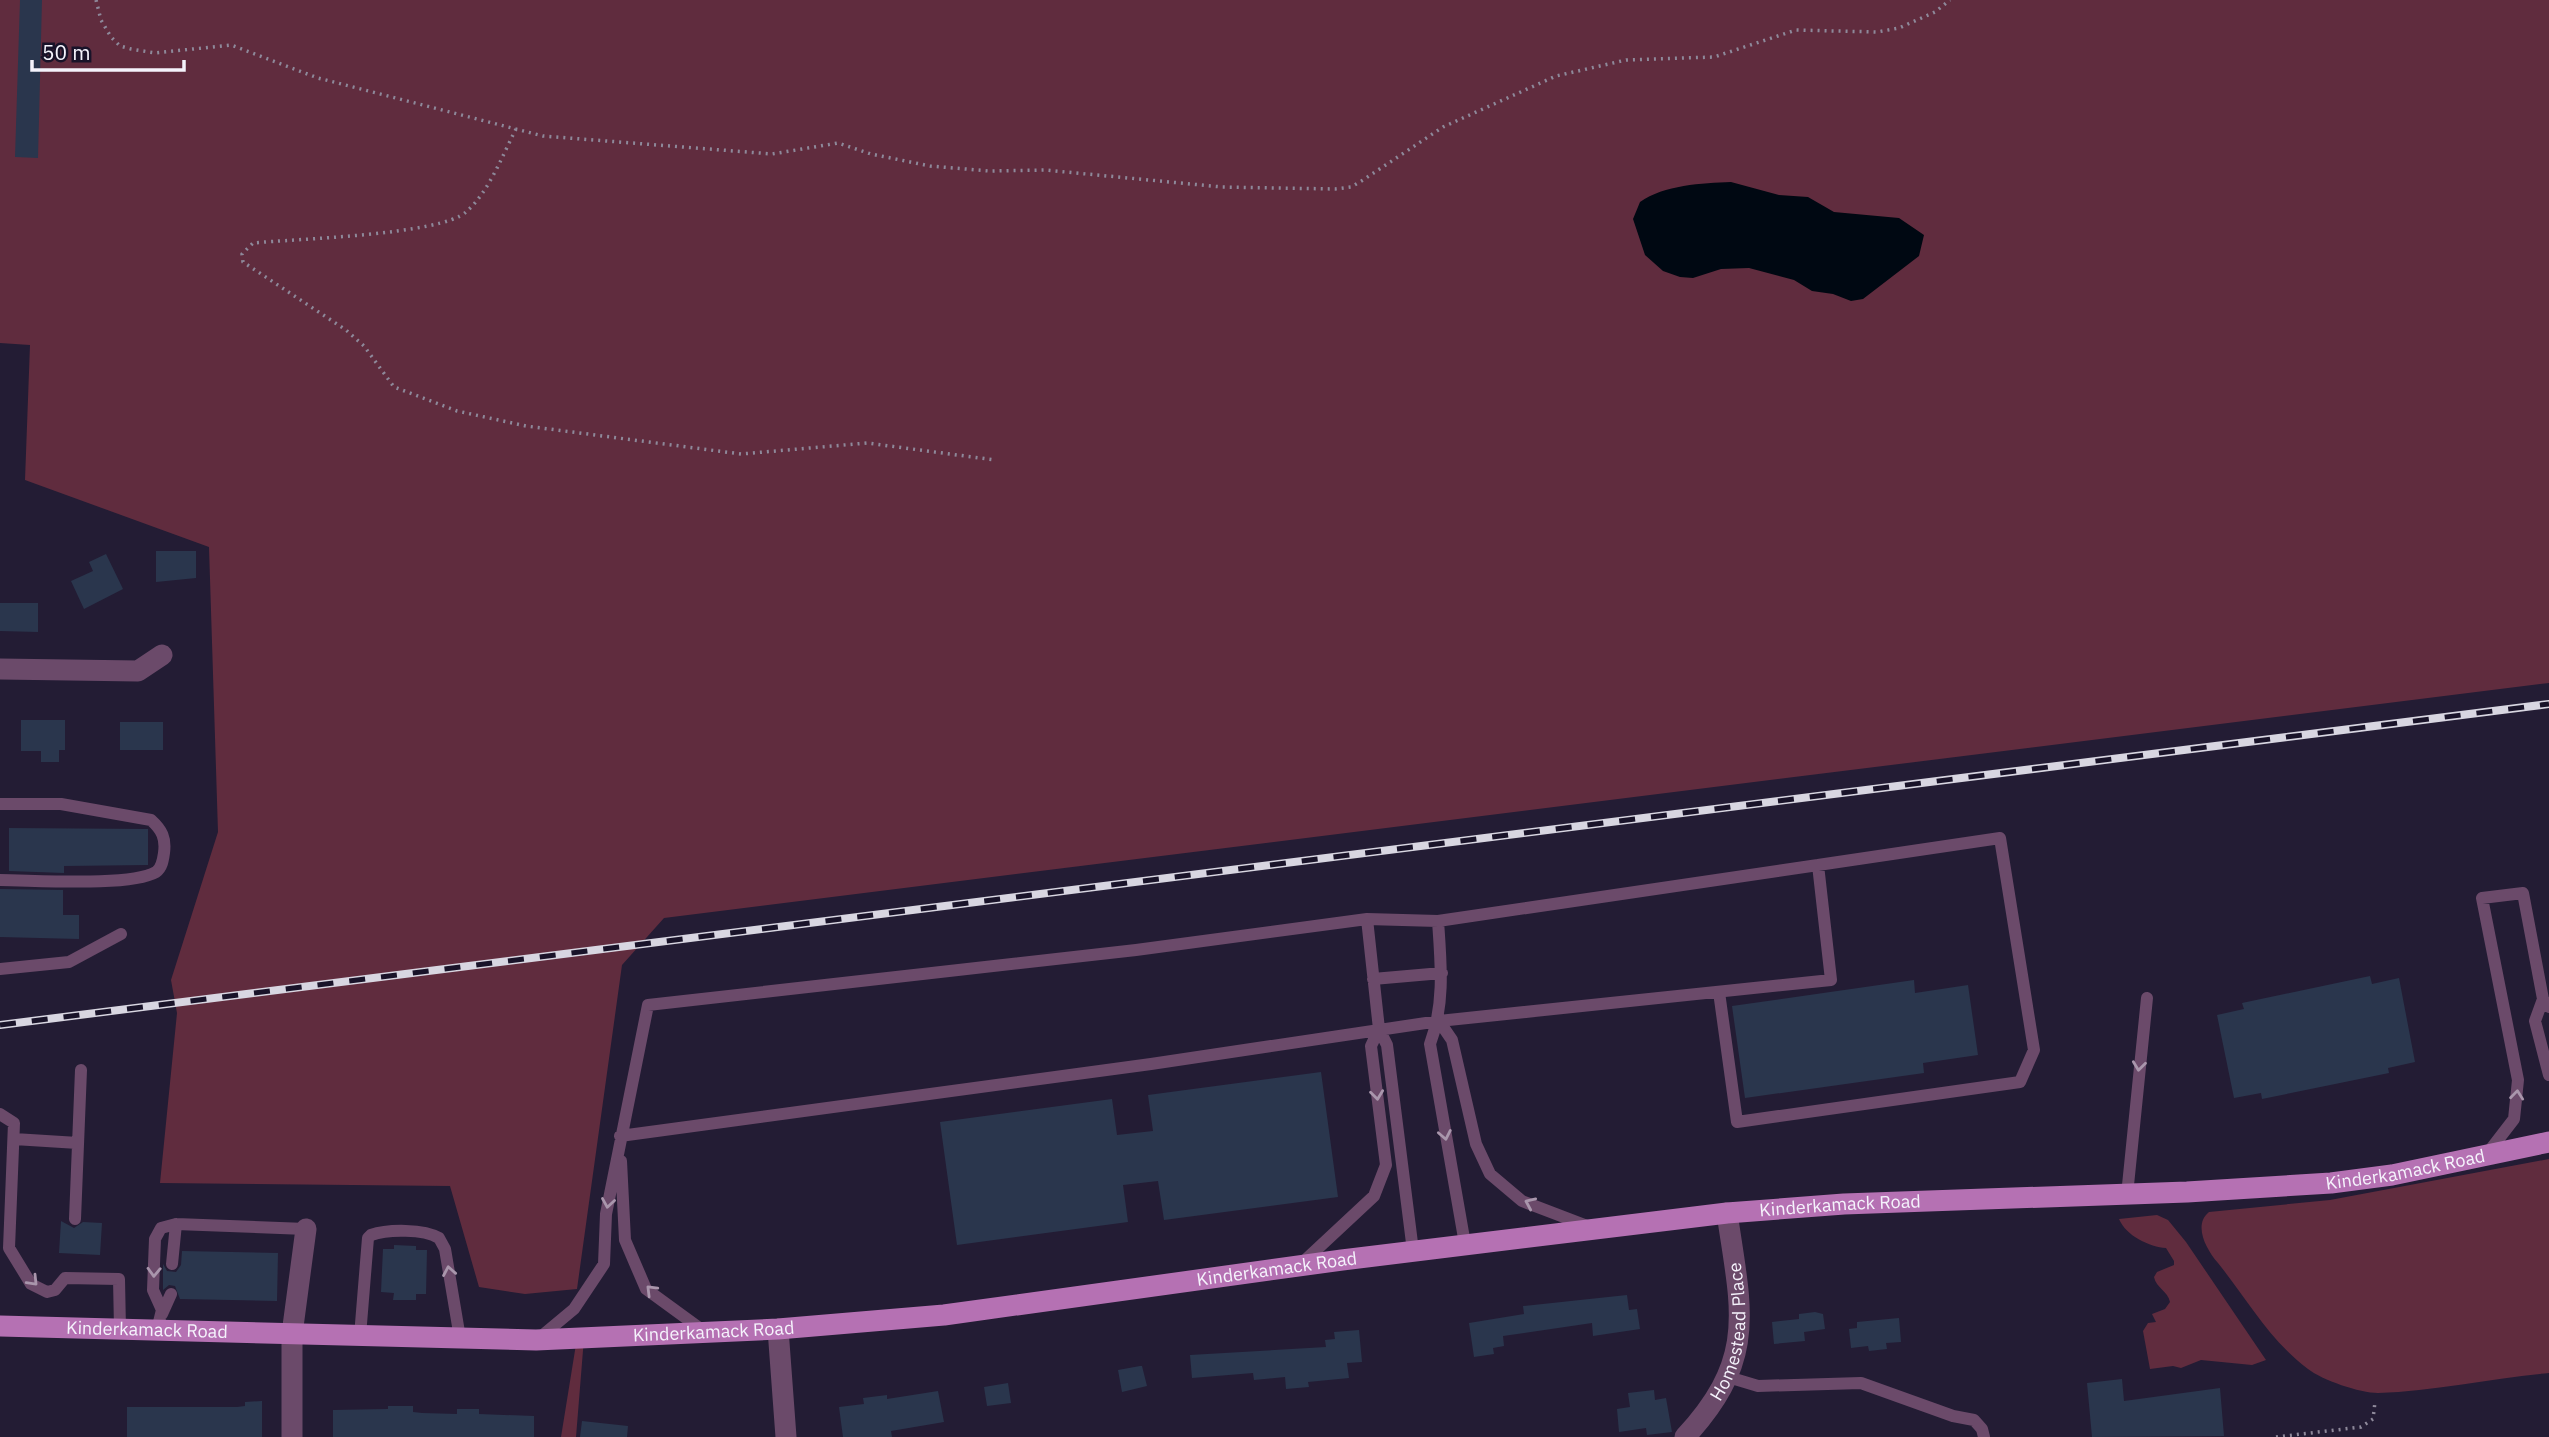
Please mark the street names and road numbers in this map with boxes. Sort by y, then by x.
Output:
street label: Kinderkamack Road [2324,1144,2487,1195]
street label: Kinderkamack Road [1758,1189,1921,1221]
street label: Kinderkamack Road [1195,1246,1358,1291]
street label: Homestead Place [1705,1261,1750,1405]
street label: Kinderkamack Road [66,1316,228,1343]
street label: Kinderkamack Road [632,1316,795,1347]

